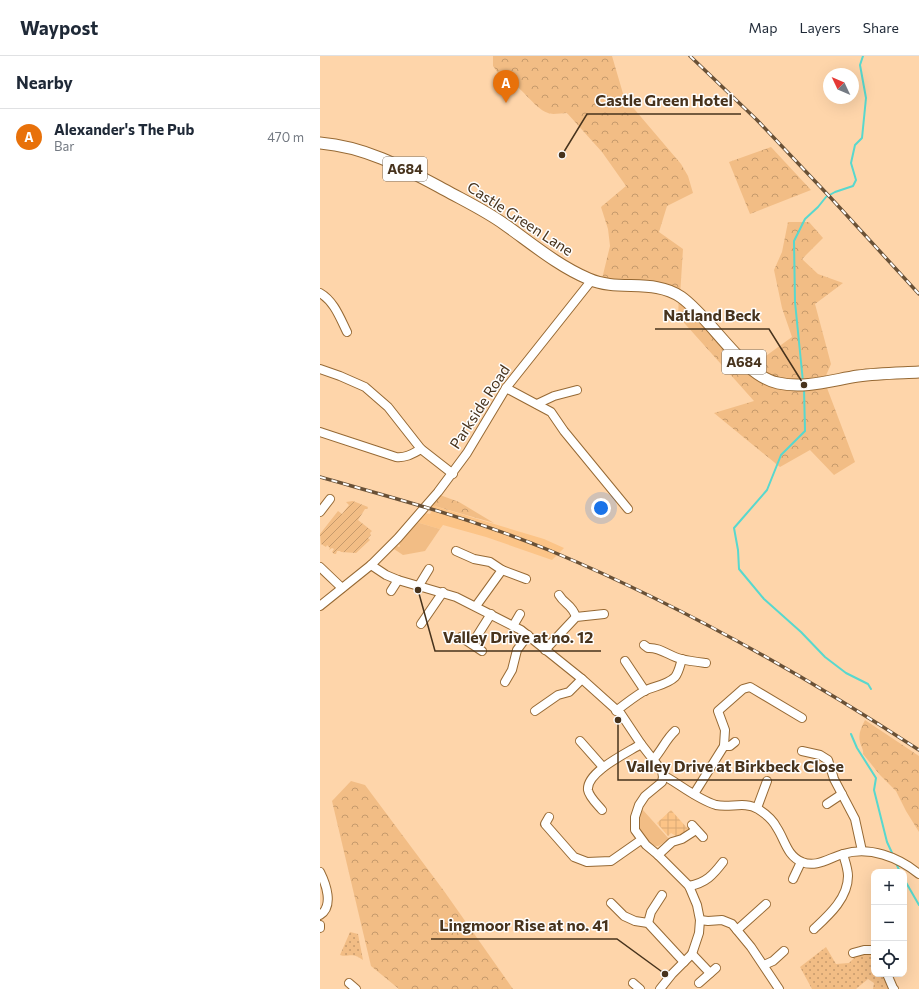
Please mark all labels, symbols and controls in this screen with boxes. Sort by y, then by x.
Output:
text: Waypost [20,16,98,39]
text: Map [749,19,777,36]
text: Layers [799,19,841,36]
text: Share [863,19,899,36]
north arrow [823,68,859,104]
pin: A [493,70,519,103]
text: Nearby [16,72,73,93]
callout: Castle Green Hotel [587,86,741,114]
text: Castle Green Hotel [595,90,733,109]
text: Alexander's The Pub [54,120,194,138]
text: A [24,129,34,145]
text: 470 m [267,129,304,145]
text: Bar [54,138,74,154]
road number: A684 [383,157,427,181]
street label: Castle Green Lane [464,177,577,259]
callout: Natland Beck [655,301,769,329]
text: Natland Beck [663,305,762,324]
road number: A684 [722,350,766,374]
street label: Parkside Road [445,361,513,452]
your location [591,498,611,518]
callout: Valley Drive at no. 12 [435,623,601,651]
text: Valley Drive at no. 12 [443,627,593,646]
callout: Valley Drive at Birkbeck Close [618,752,852,780]
text: Valley Drive at Birkbeck Close [626,756,844,775]
map controls [871,869,907,977]
button: + [871,869,907,905]
button: − [871,905,907,941]
callout: Lingmoor Rise at no. 41 [431,911,617,939]
text: Lingmoor Rise at no. 41 [439,915,609,934]
button: locate [871,941,907,977]

